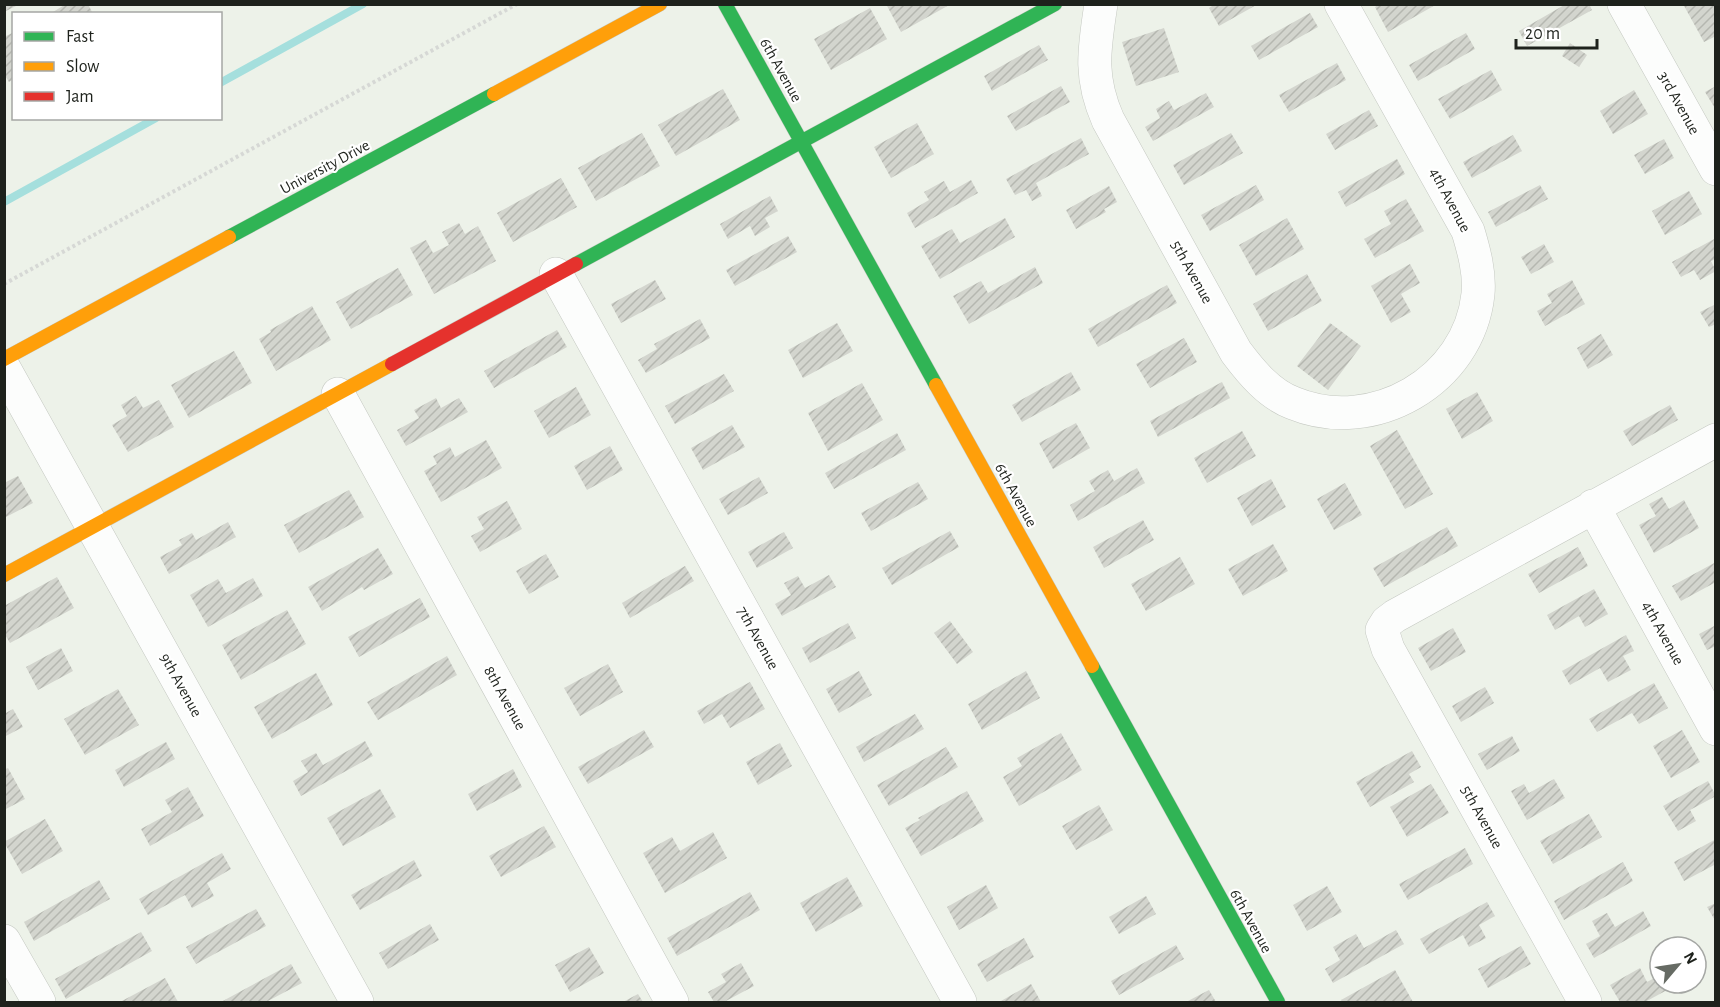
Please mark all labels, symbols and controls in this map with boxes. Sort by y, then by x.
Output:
legend [12,12,222,120]
scale bar [1516,12,1597,50]
text: 20 m [1525,25,1560,43]
text: Fast [66,28,94,46]
street label: 6th Avenue [757,35,805,105]
text: Slow [66,58,99,76]
street label: 3rd Avenue [1655,69,1703,137]
text: Jam [66,88,94,106]
street label: University Drive [278,137,373,198]
street label: 4th Avenue [1426,165,1474,235]
street label: 5th Avenue [1168,238,1216,306]
street label: 6th Avenue [992,460,1040,530]
street label: 4th Avenue [1639,598,1687,668]
street label: 7th Avenue [734,604,782,672]
street label: 9th Avenue [157,650,205,720]
street label: 8th Avenue [481,663,529,733]
street label: 5th Avenue [1458,783,1506,851]
street label: 6th Avenue [1227,886,1275,956]
north arrow [1648,935,1708,995]
text: N [1681,949,1700,967]

